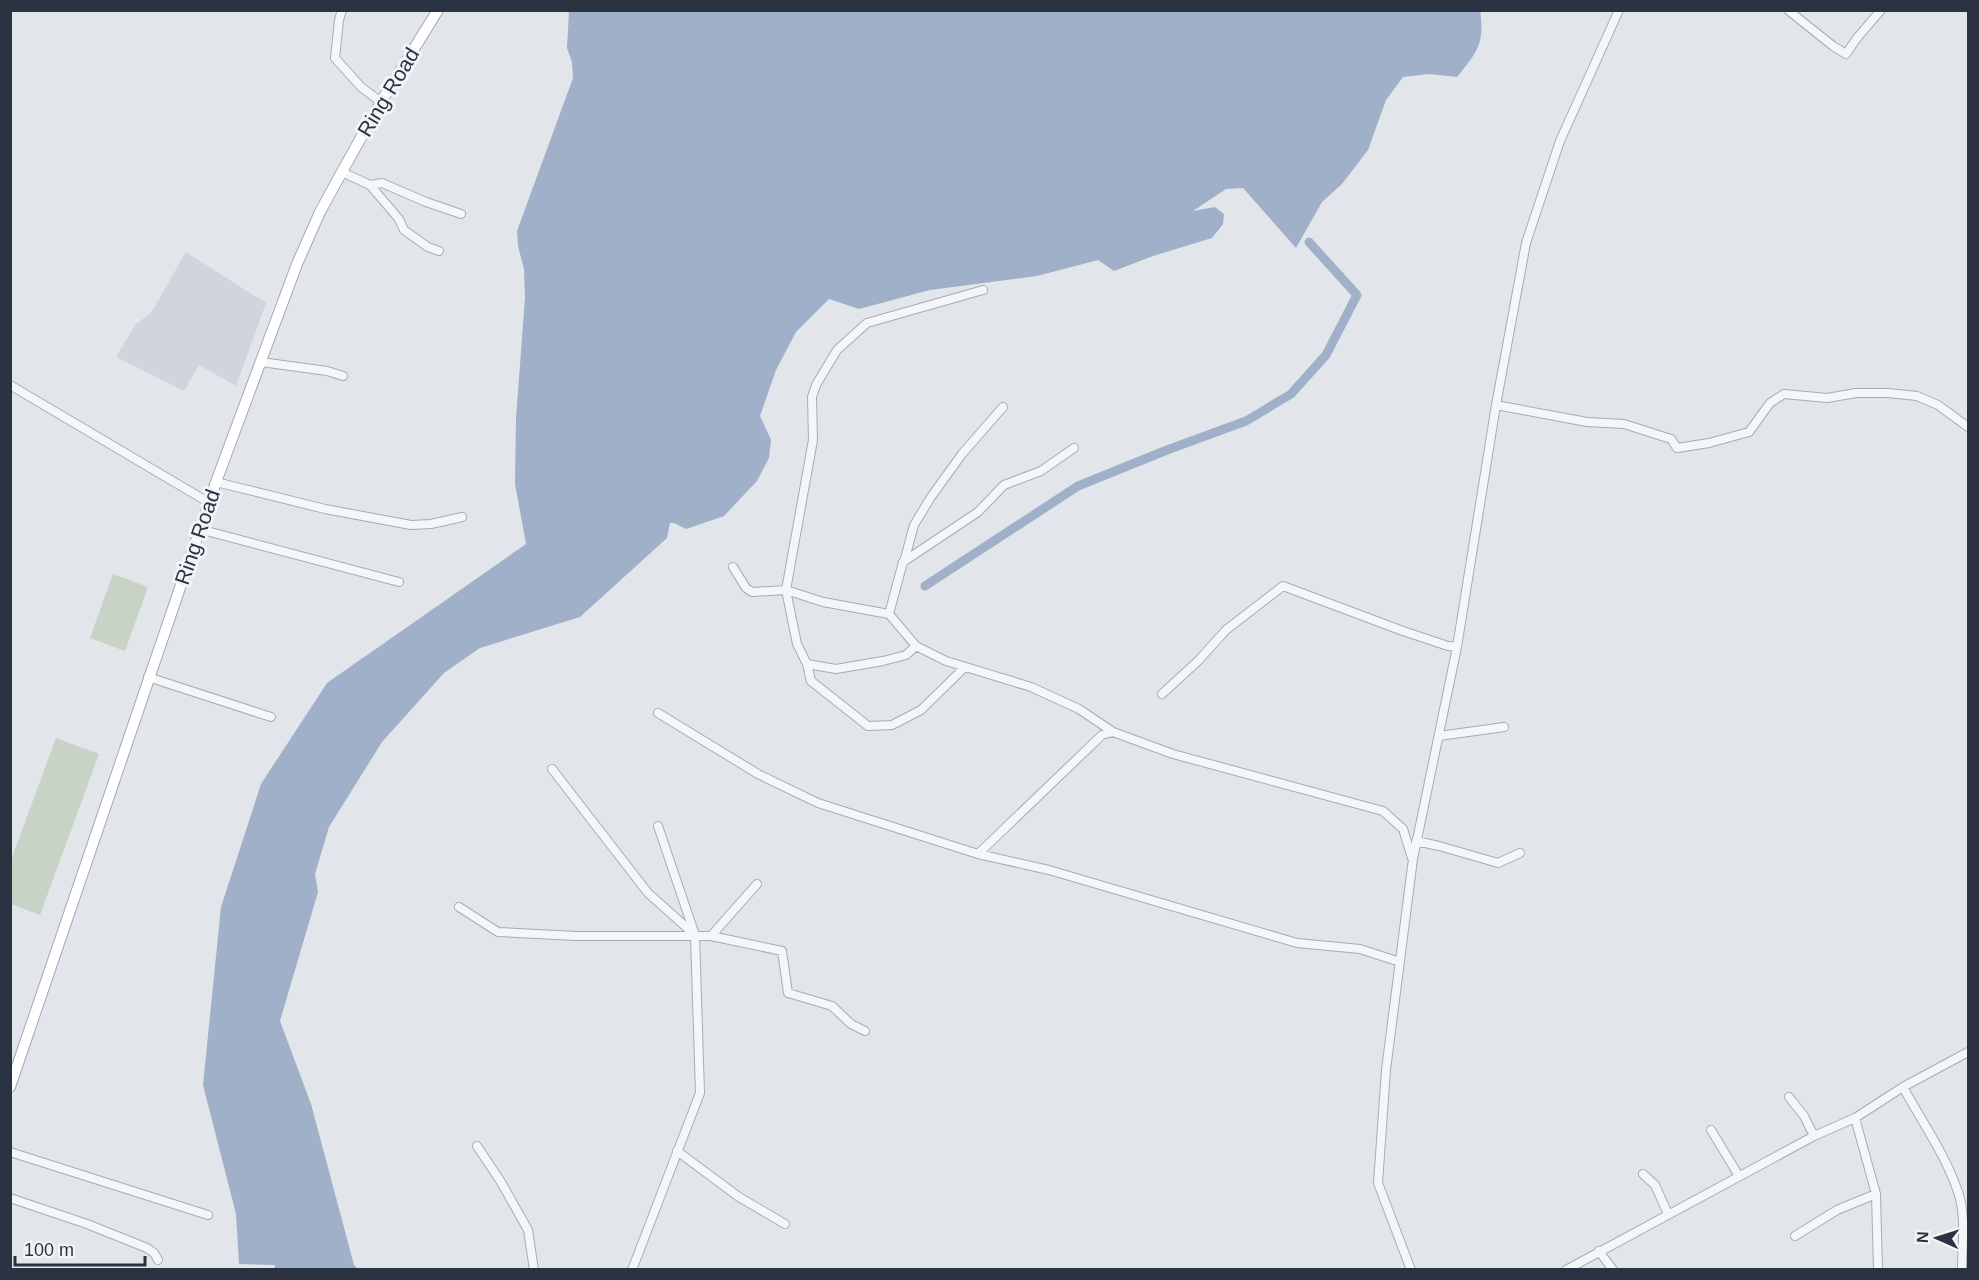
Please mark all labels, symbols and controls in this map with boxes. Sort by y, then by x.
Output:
street label: Ring Road [353,44,423,140]
street label: Ring Road [170,486,224,588]
north arrow [1907,1208,1967,1268]
scale bar [15,1229,146,1267]
text: N [1914,1231,1931,1243]
text: 100 m [24,1240,74,1260]

